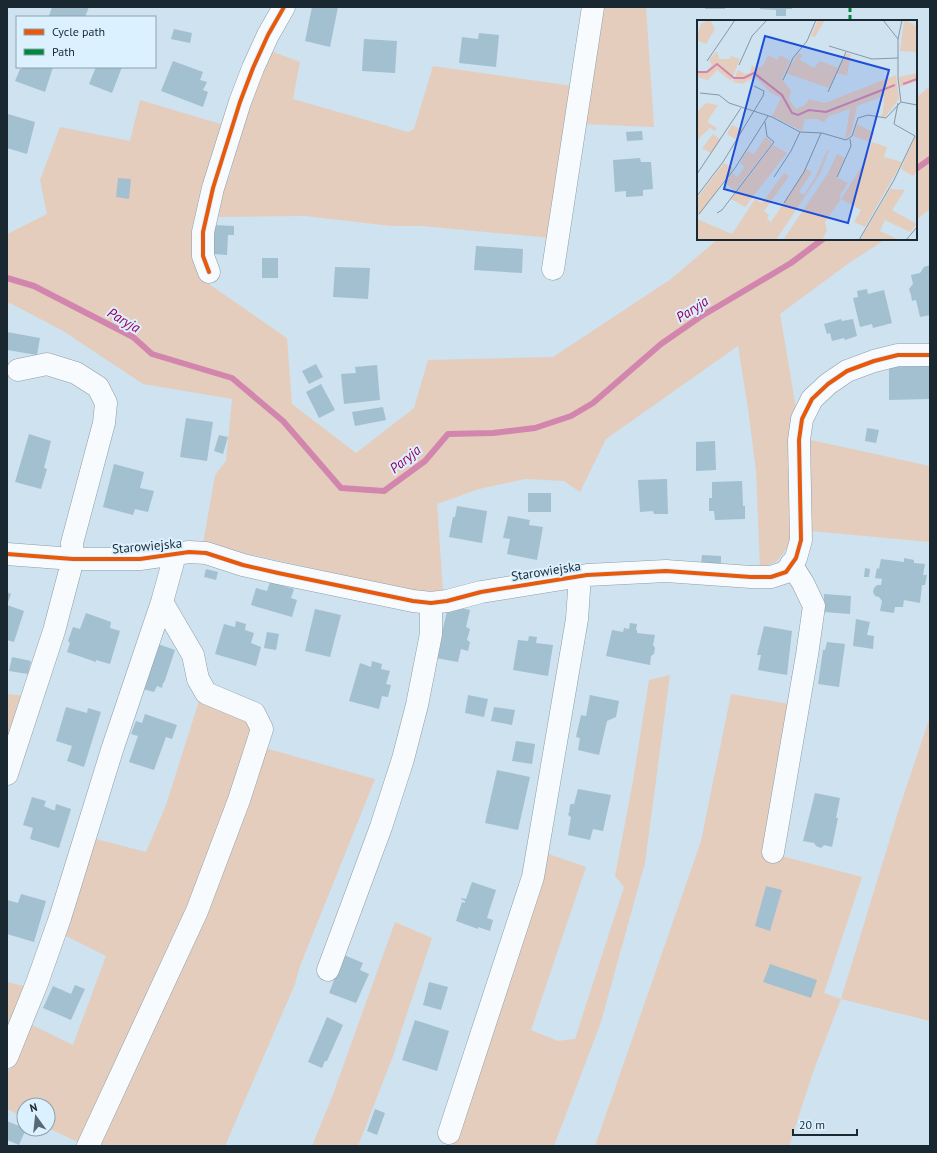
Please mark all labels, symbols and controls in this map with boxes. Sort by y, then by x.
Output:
legend [16,16,156,68]
inset map [697,20,917,240]
text: Cycle path [52,24,105,39]
text: Path [52,44,75,59]
water label: Paryja [672,292,712,326]
water label: Paryja [104,303,144,337]
water label: Paryja [386,441,425,477]
street label: Starowiejska [111,534,183,558]
street label: Starowiejska [510,557,582,585]
north arrow [16,1097,56,1137]
text: N [28,1100,39,1115]
scale bar [793,1111,857,1137]
text: 20 m [799,1117,825,1132]

